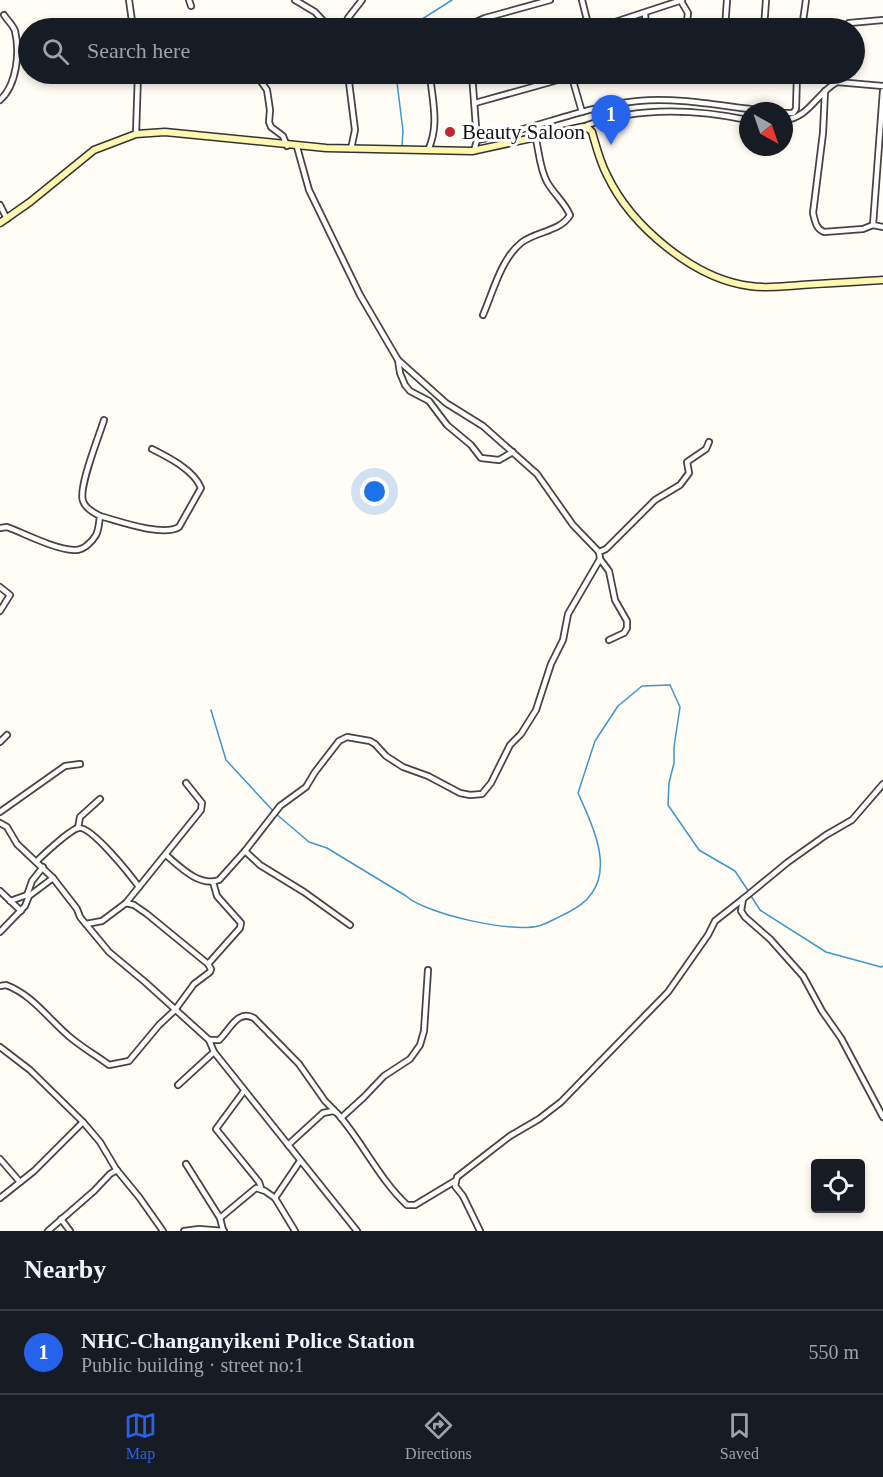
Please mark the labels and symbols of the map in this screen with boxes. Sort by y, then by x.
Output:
pin: 1 [592,96,630,145]
north arrow [739,102,793,156]
place label: Beauty Saloon [462,120,586,144]
marker: Beauty Saloon [443,125,457,139]
your location [360,477,389,506]

